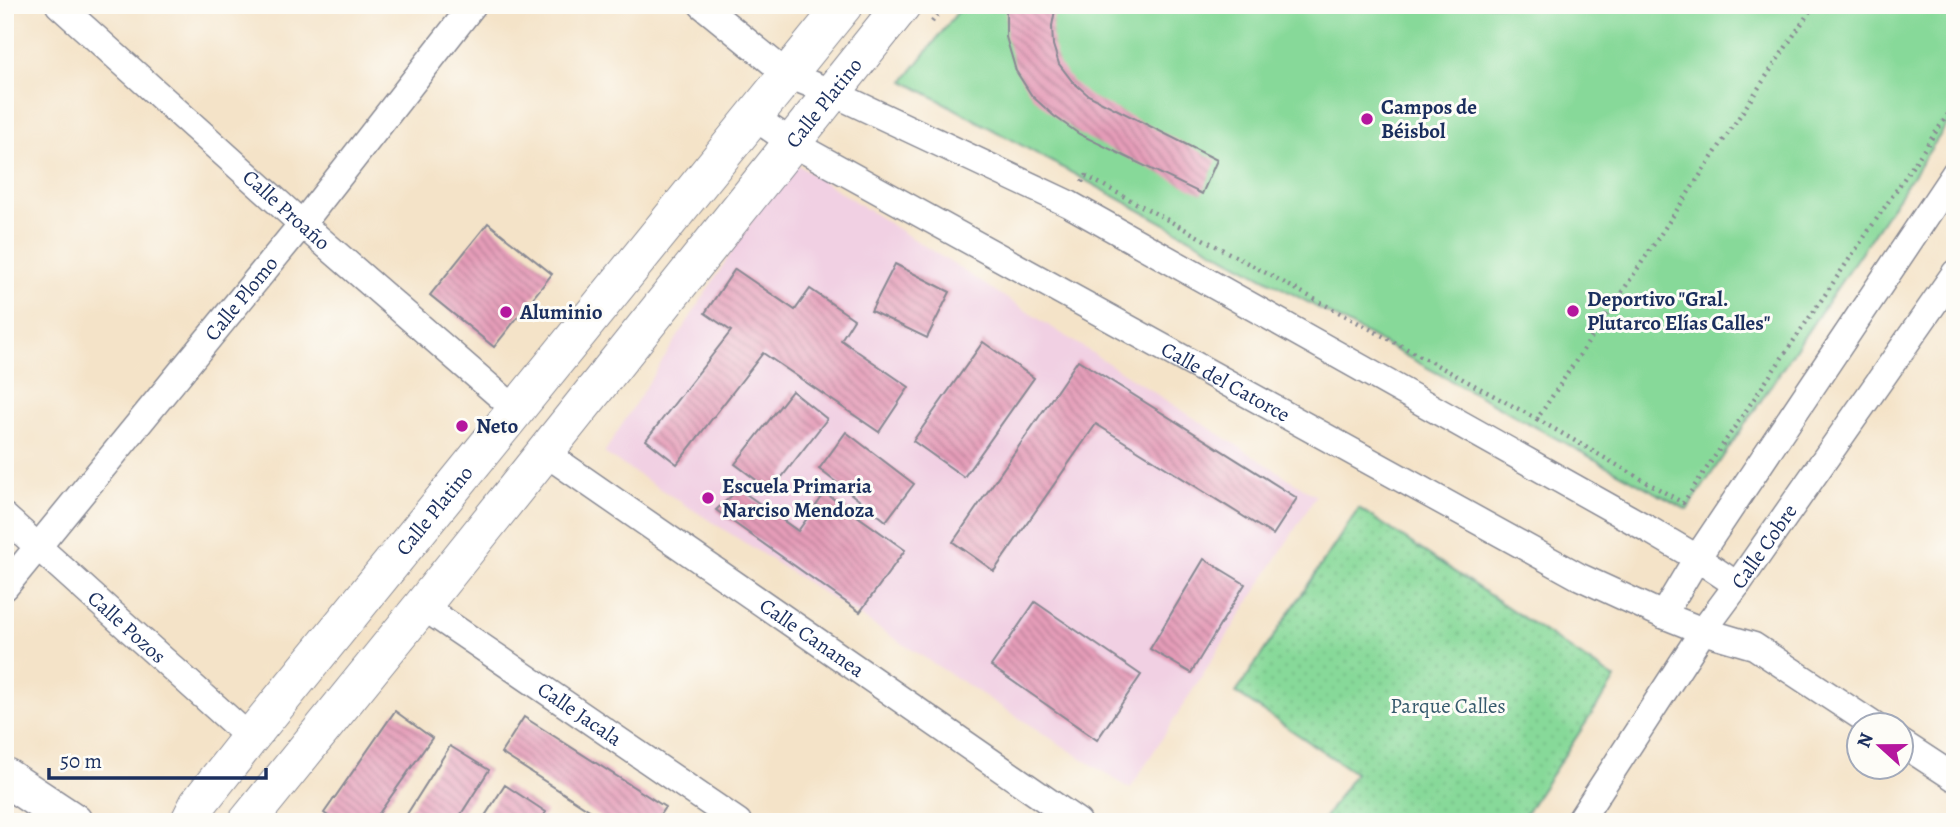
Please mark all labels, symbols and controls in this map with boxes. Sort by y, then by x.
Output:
street label: Calle Platino [779,52,869,154]
place label: Campos de Béisbol [1381,93,1477,145]
marker: Campos de Béisbol [1359,111,1375,127]
street label: Calle Proaño [237,163,336,256]
street label: Calle Plomo [198,250,284,347]
place label: Deportivo "Gral. Plutarco Elías Calles" [1587,285,1771,337]
place label: Aluminio [519,298,603,326]
marker: Deportivo "Gral. Plutarco Elías Calles" [1565,303,1581,319]
marker: Aluminio [498,304,514,320]
street label: Calle del Catorce [1156,335,1295,429]
place label: Neto [476,412,519,440]
marker: Neto [454,418,470,434]
street label: Calle Platino [389,460,479,561]
place label: Escuela Primaria Narciso Mendoza [722,472,875,524]
marker: Escuela Primaria Narciso Mendoza [700,490,716,506]
street label: Calle Cobre [1724,498,1803,595]
street label: Calle Pozos [82,584,172,670]
street label: Calle Cananea [754,591,870,684]
street label: Calle Jacala [532,675,627,753]
park label: Parque Calles [1390,692,1506,720]
north arrow [1844,712,1914,782]
text: N [1850,729,1880,751]
scale bar [49,736,266,780]
text: 50 m [60,747,102,775]

